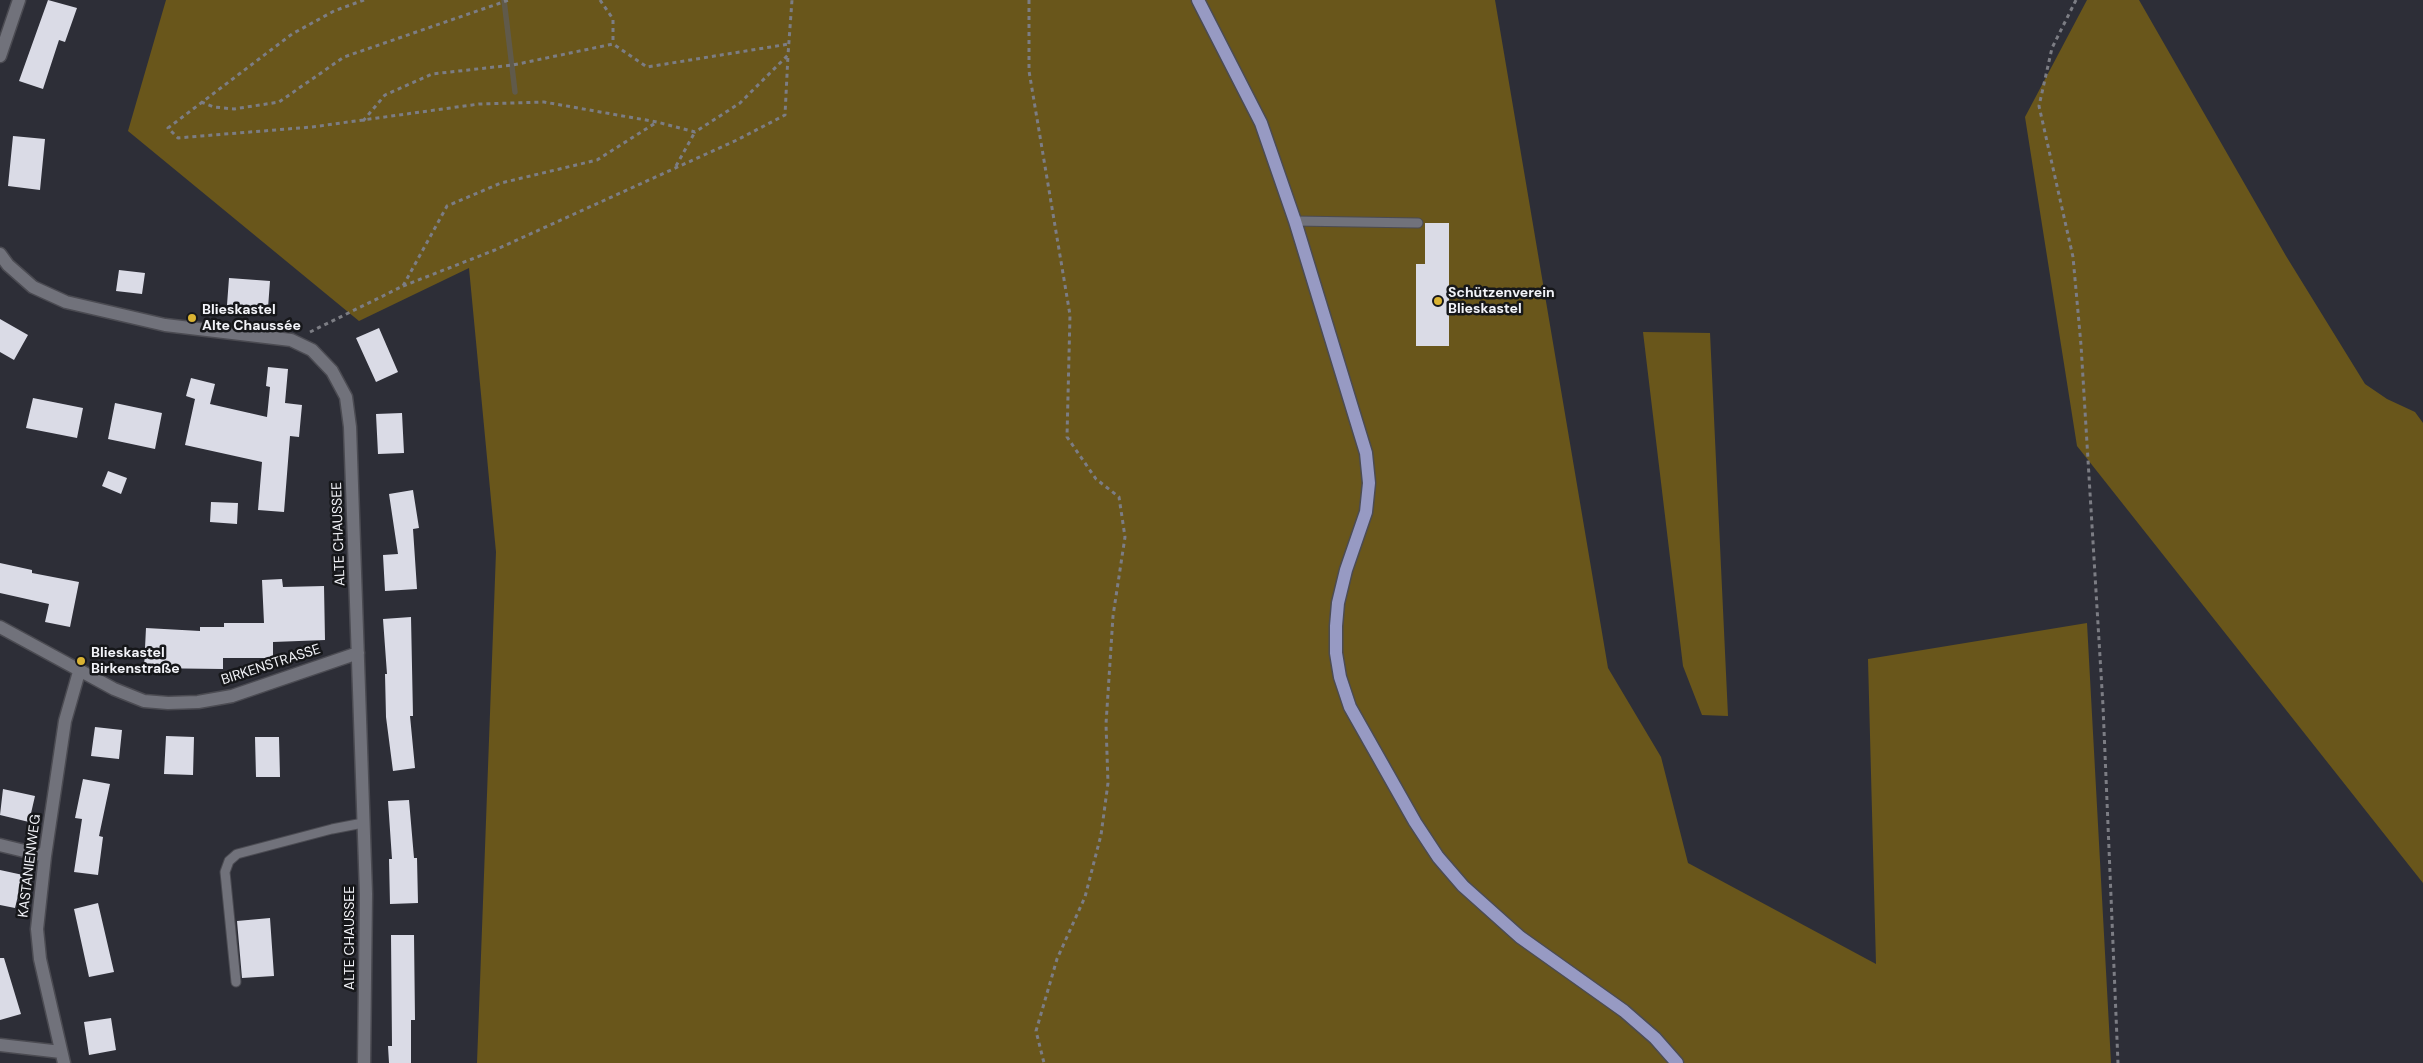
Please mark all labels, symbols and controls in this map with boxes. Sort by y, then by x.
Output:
place label: Schützenverein Blieskastel [1448,285,1555,318]
marker: Schützenverein Blieskastel [1432,295,1444,307]
place label: Blieskastel Alte Chaussée [202,302,301,334]
marker: Blieskastel Alte Chaussée [186,312,198,324]
street label: ALTE CHAUSSEE [329,482,349,586]
street label: BIRKENSTRASSE [219,641,323,689]
place label: Blieskastel Birkenstraße [91,645,180,678]
marker: Blieskastel Birkenstraße [75,655,87,667]
street label: KASTANIENWEG [15,813,45,919]
street label: ALTE CHAUSSEE [342,886,358,990]

